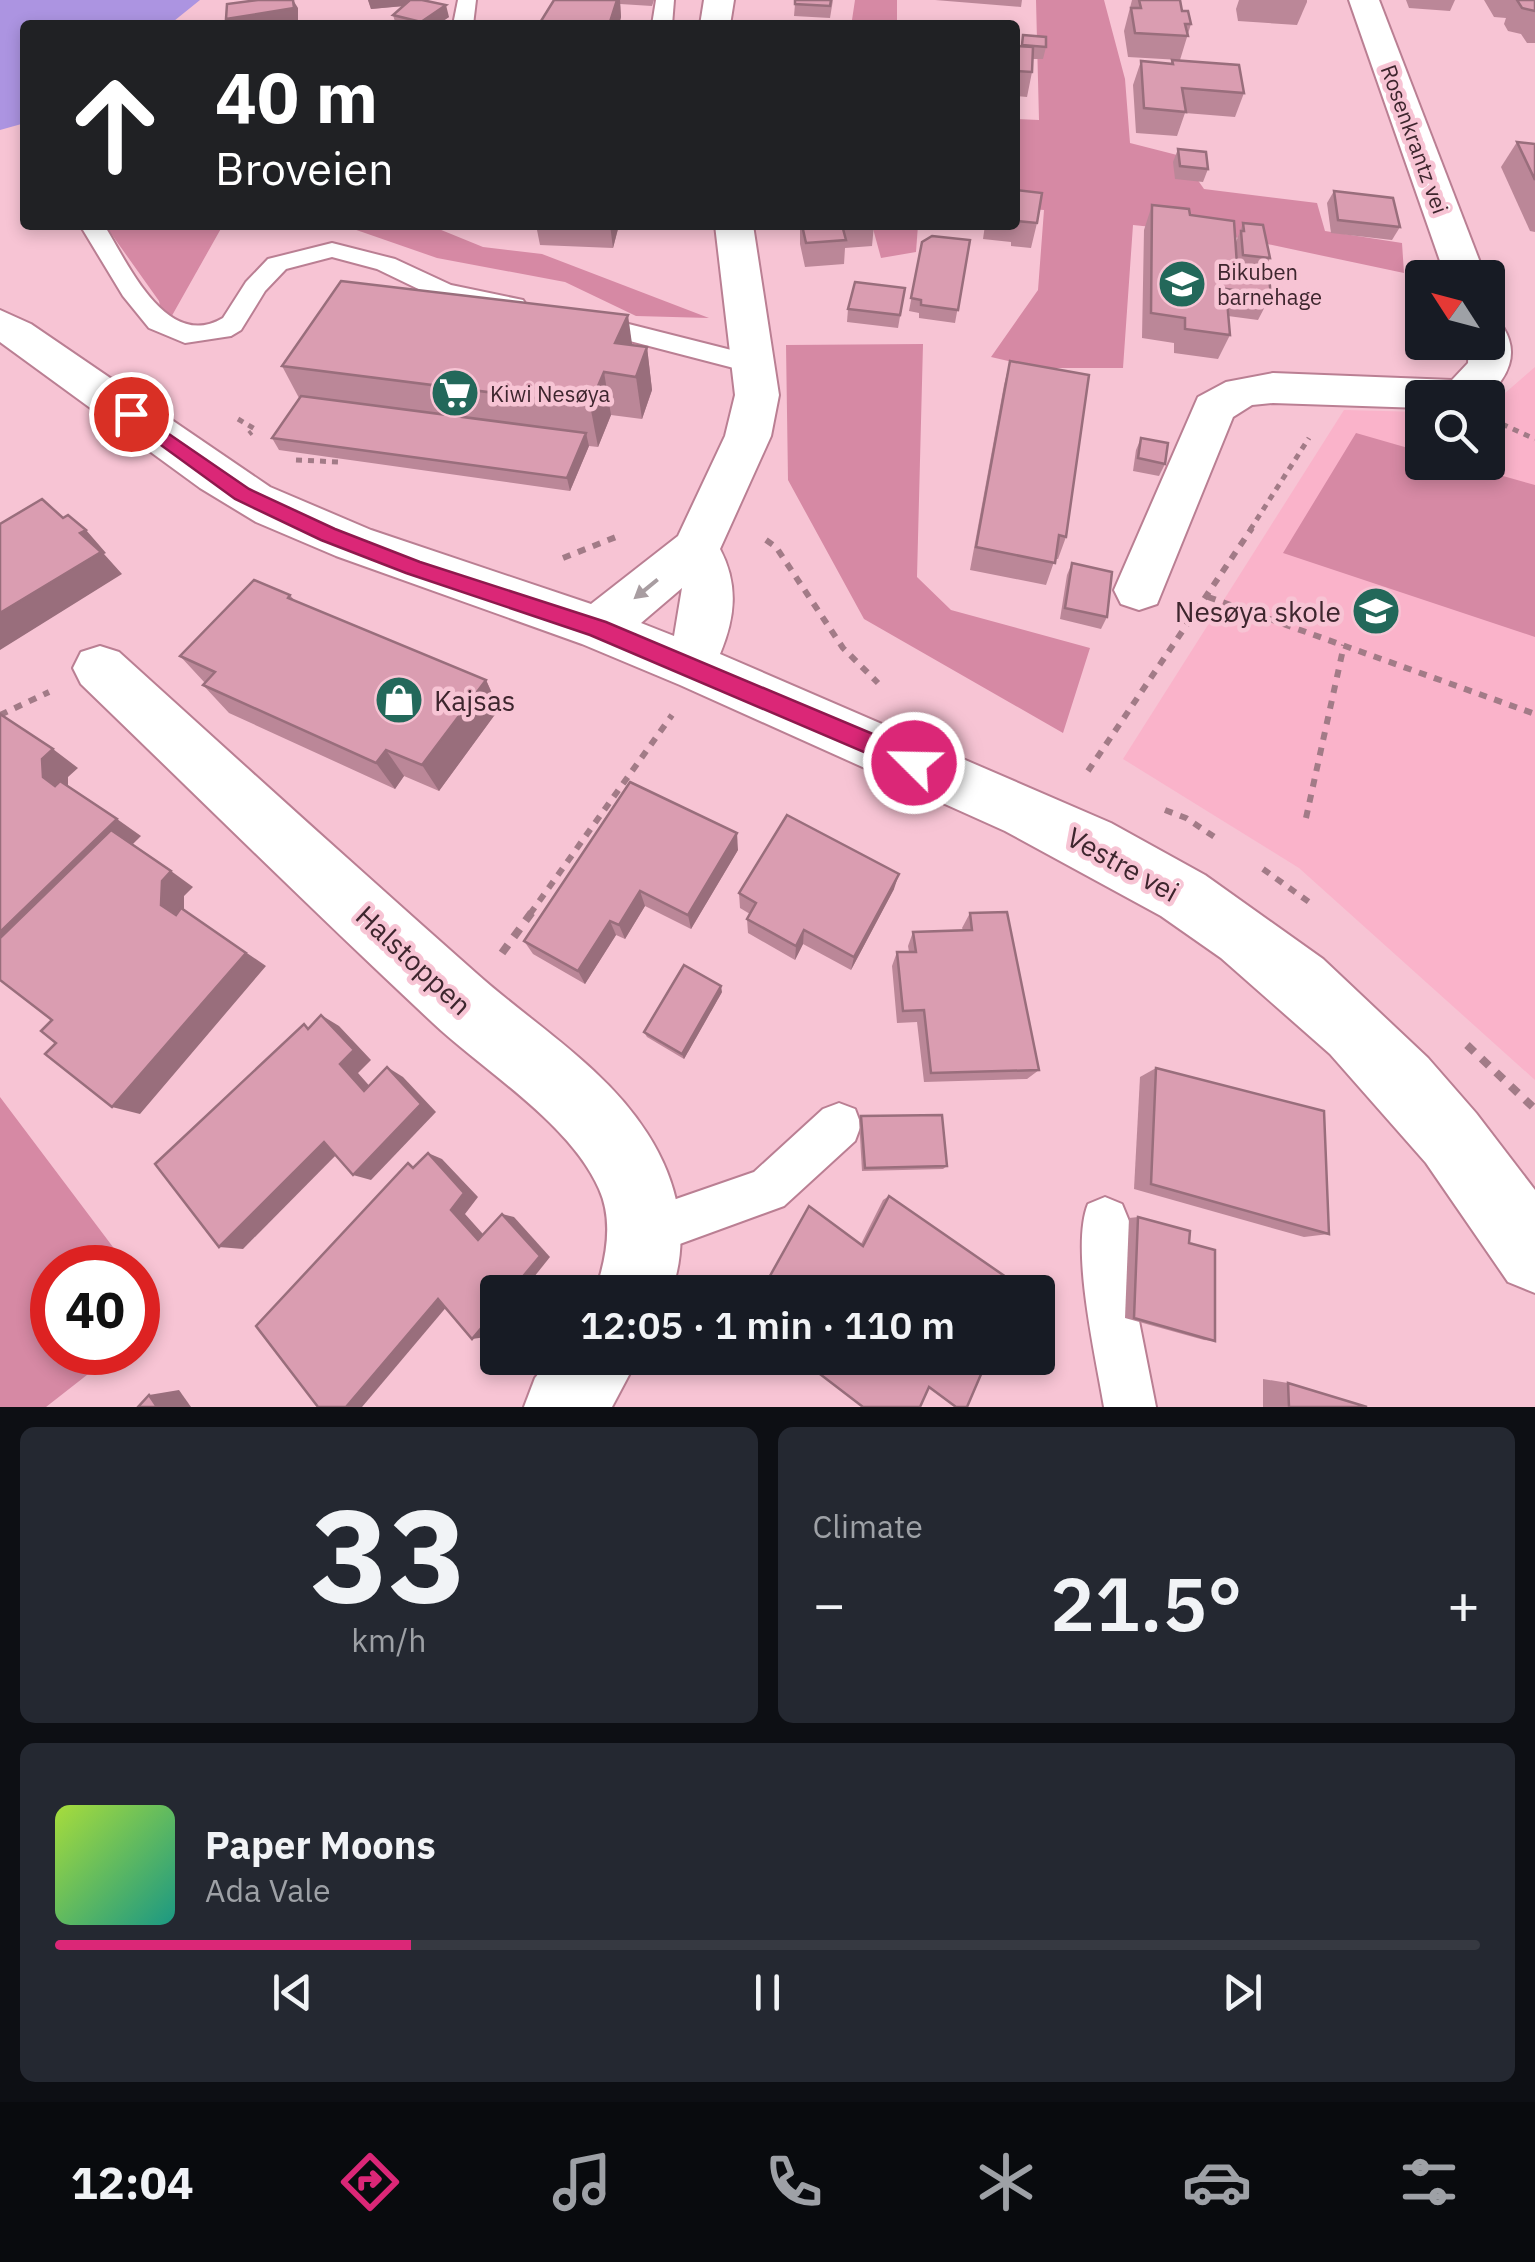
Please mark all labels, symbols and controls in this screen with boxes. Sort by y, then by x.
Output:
text: 40 m [215,51,378,142]
icon: ahead [50,60,180,190]
street label: Rosenkrantz vei [1375,60,1455,218]
text: Broveien [215,139,394,197]
place label: Bikuben barnehage [1217,257,1322,311]
school or university icon: Bikuben barnehage [1156,258,1208,310]
north arrow [1405,260,1505,360]
map controls [1405,260,1505,480]
supermarket icon: Kiwi Nesøya [429,367,481,419]
pin [89,372,174,457]
place label: Kiwi Nesøya [490,379,610,408]
button: search [1405,380,1505,480]
icon: arrive [104,387,159,442]
one-way arrow [634,577,659,599]
school or university icon: Nesøya skole [1350,585,1402,637]
place label: Nesøya skole [1175,593,1341,630]
shop icon: Kajsas [373,674,425,726]
place label: Kajsas [434,682,516,719]
position arrow [862,711,966,815]
street label: Vestre vei [1060,818,1186,910]
street label: Halstoppen [348,897,480,1023]
speed limit sign: 40 [30,1245,160,1375]
text: 12:05 · 1 min · 110 m [580,1300,955,1349]
text: 33 [311,1469,467,1638]
text: Climate [813,1505,923,1547]
text: 21.5° [1050,1554,1243,1652]
text: − [813,1568,846,1639]
text: + [1447,1568,1480,1639]
text: km/h [351,1619,426,1661]
text: Paper Moons [205,1820,436,1869]
text: Ada Vale [205,1869,331,1911]
icon: previous [265,1965,320,2020]
icon: pause [740,1965,795,2020]
icon: next [1215,1965,1270,2020]
icon: directions [335,2147,405,2217]
icon: music [547,2147,617,2217]
icon: phone [759,2147,829,2217]
icon: climate [971,2147,1041,2217]
icon: car [1182,2147,1252,2217]
icon: filters [1394,2147,1464,2217]
text: 12:04 [71,2153,194,2211]

